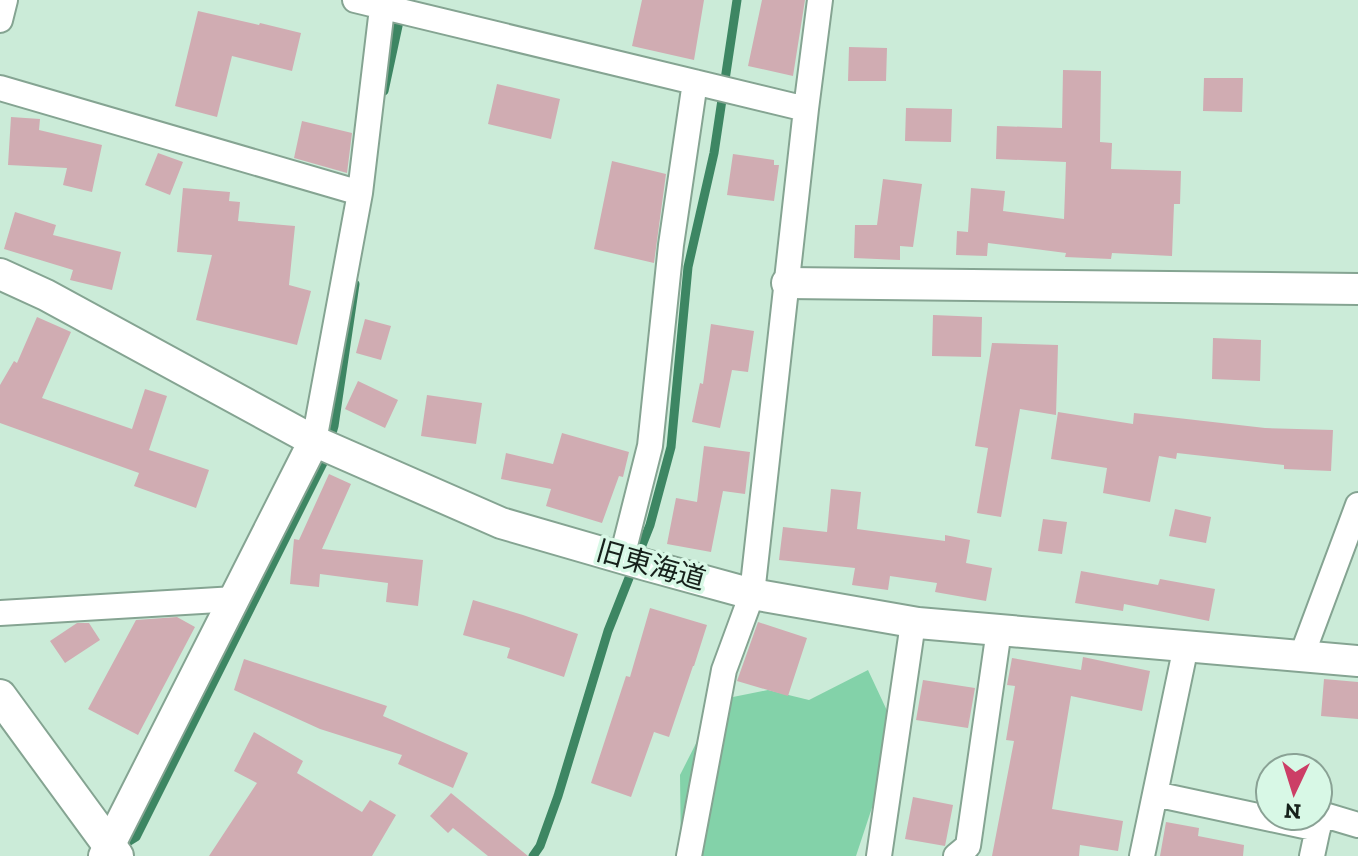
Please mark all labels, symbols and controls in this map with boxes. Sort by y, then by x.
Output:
street label: 旧東海道 [593,534,709,596]
north arrow [1254,752,1334,832]
text: N [1283,797,1302,826]

